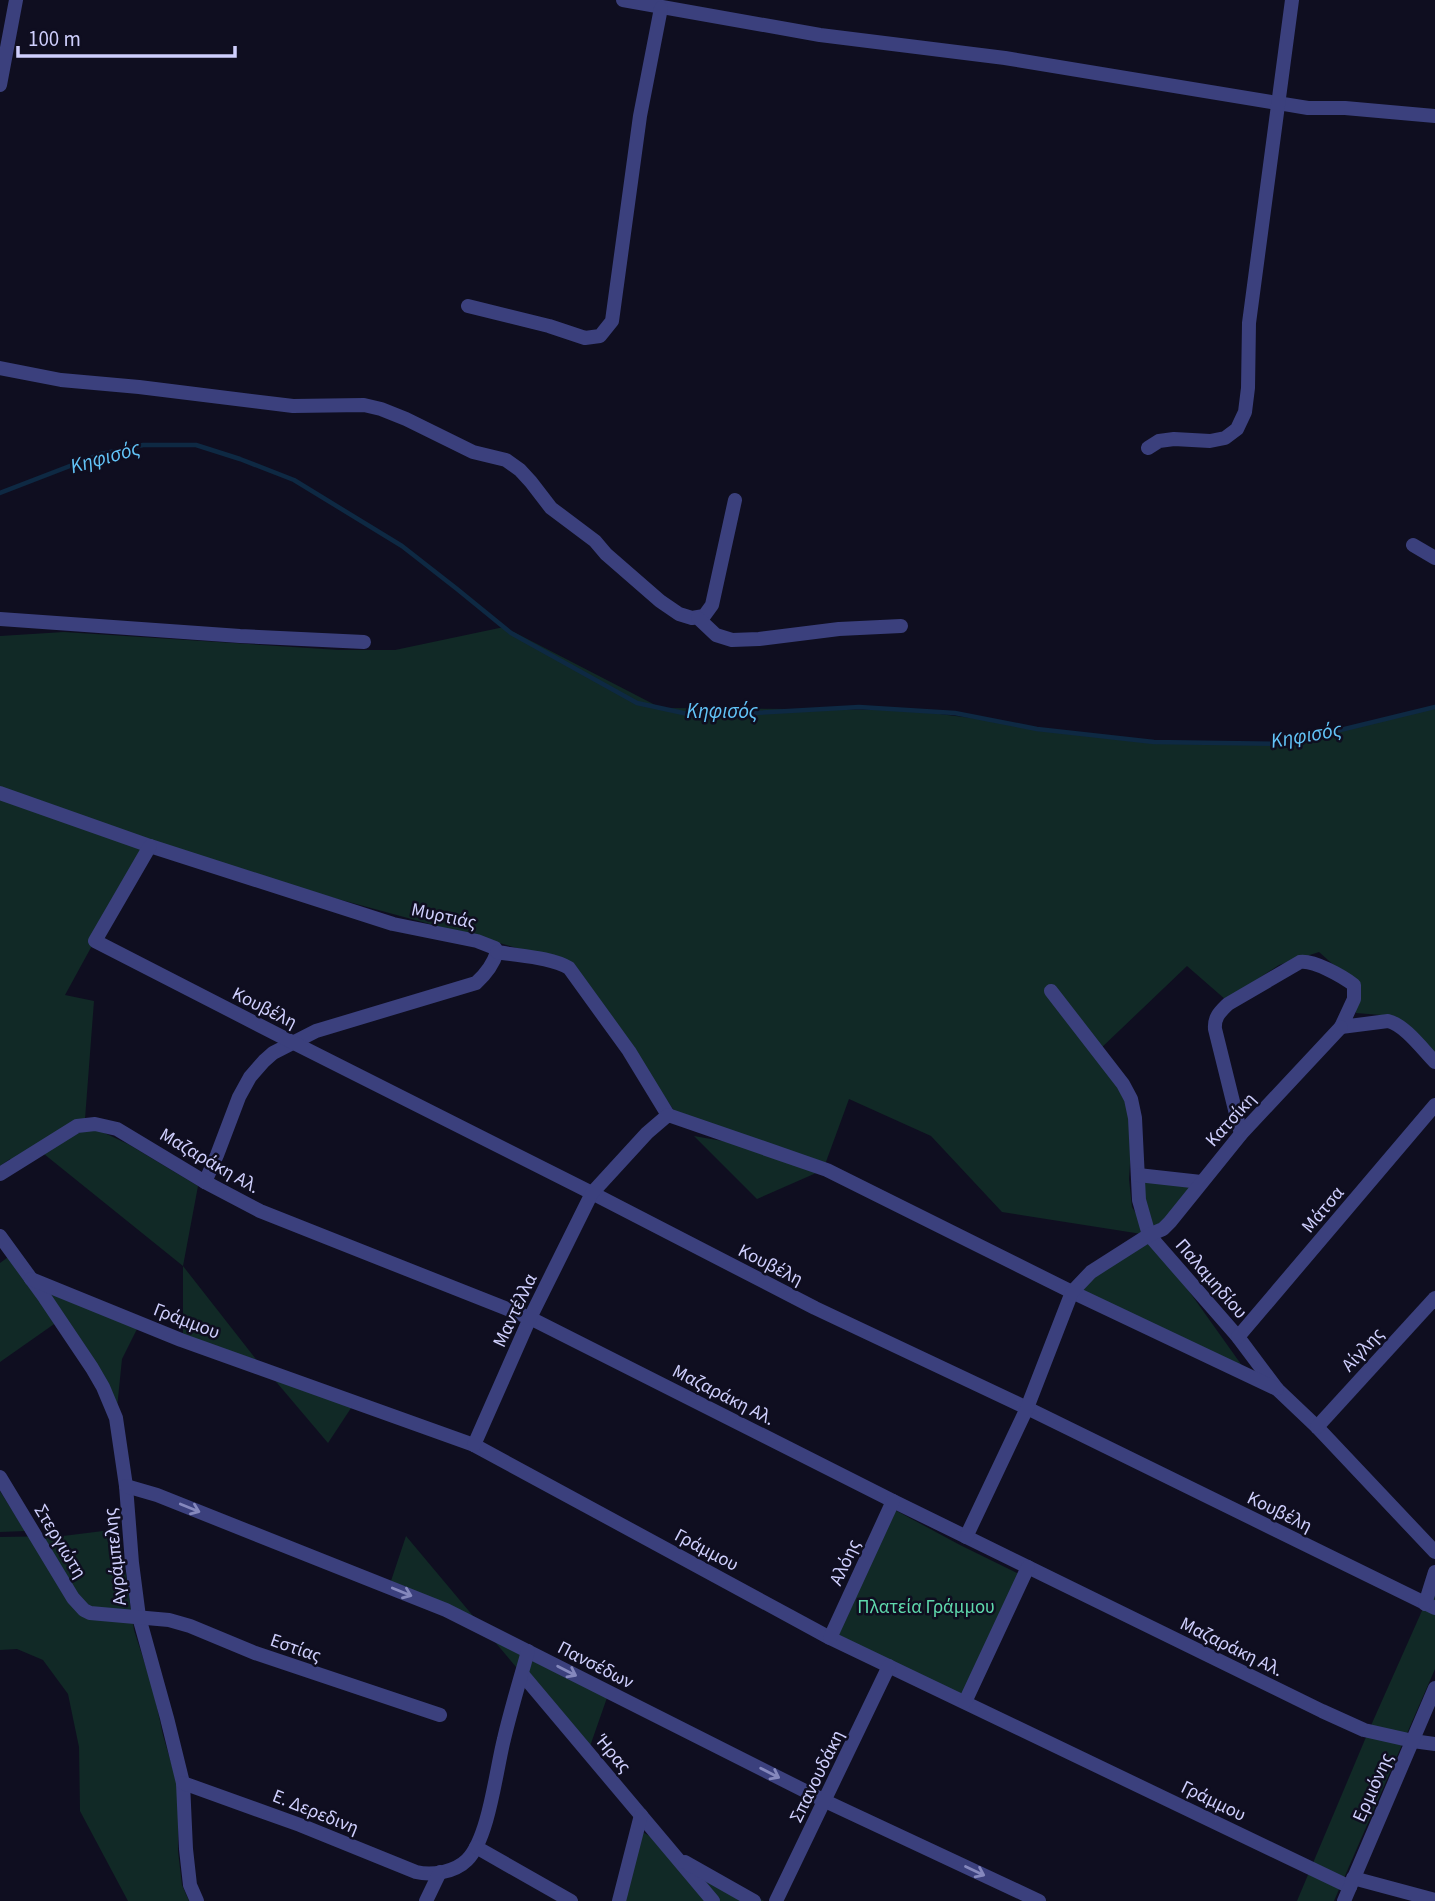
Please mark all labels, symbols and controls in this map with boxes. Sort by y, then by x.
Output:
scale bar [18,14,234,58]
text: 100 m [28,24,81,54]
water label: Κηφισός [67,432,145,481]
water label: Κηφισός [686,696,759,726]
water label: Κηφισός [1268,714,1345,756]
street label: Μυρτιάς [409,896,479,937]
street label: Κουβέλη [227,981,301,1036]
street label: Κατσίκη [1199,1087,1263,1153]
street label: Μαζαράκη Αλ. [154,1122,264,1201]
street label: Μάτσα [1296,1180,1351,1239]
street label: Παλαμηδίου [1168,1233,1253,1325]
street label: Κουβέλη [733,1238,807,1293]
street label: Μαντέλλα [487,1269,544,1352]
street label: Γράμμου [149,1296,224,1346]
street label: Αίγλης [1335,1322,1391,1378]
street label: Μαζαράκη Αλ. [667,1358,779,1433]
street label: Κουβέλη [1242,1485,1317,1540]
street label: Στεργιώτη [27,1500,92,1584]
one-way arrow [179,1503,201,1516]
street label: Αγράμπελης [97,1507,134,1607]
street label: Γράμμου [669,1522,743,1578]
street label: Αλόης [823,1535,868,1590]
one-way arrow [391,1587,412,1600]
park label: Πλατεία Γράμμου [857,1594,995,1621]
street label: Μαζαράκη Αλ. [1175,1611,1287,1684]
street label: Εστίας [266,1627,325,1670]
street label: Πανσέδων [553,1635,638,1696]
one-way arrow [556,1664,577,1678]
street label: Σπανουδάκη [783,1726,851,1828]
street label: Ήρας [588,1728,637,1779]
street label: Ερμιόνης [1346,1749,1401,1827]
one-way arrow [759,1767,780,1781]
street label: Γράμμου [1176,1774,1250,1829]
street label: Ε. Δερεδινη [268,1783,363,1842]
one-way arrow [964,1865,985,1878]

